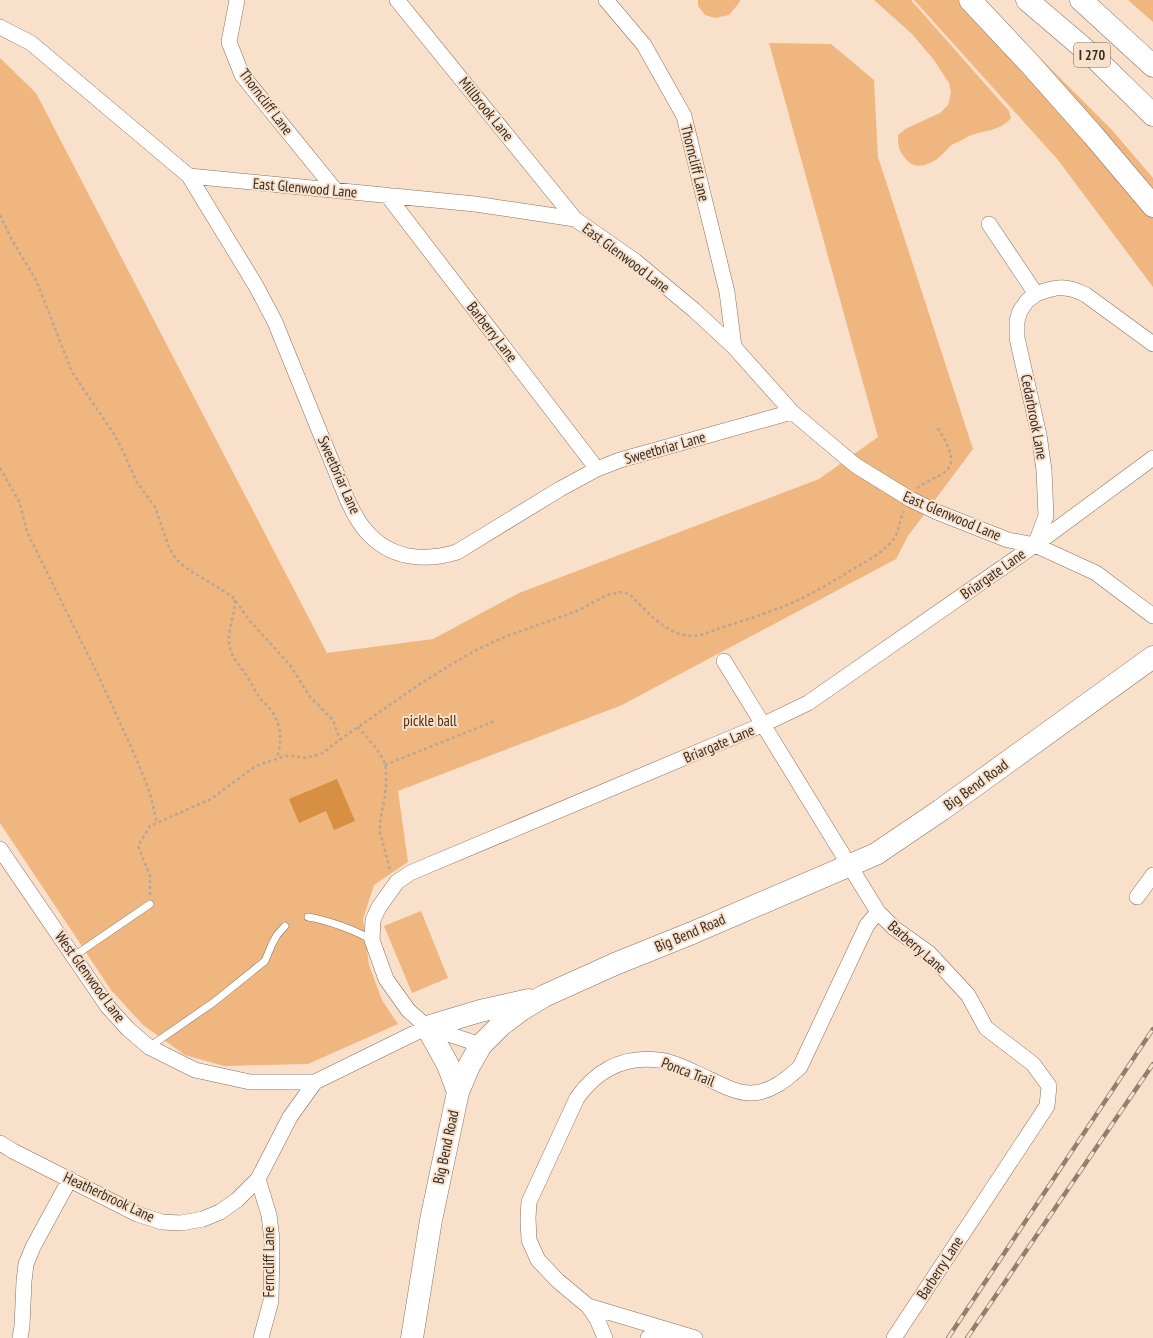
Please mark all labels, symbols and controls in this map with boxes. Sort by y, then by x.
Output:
road number: I 270 [1074,43,1110,67]
street label: Thorncliff Lane [235,65,298,139]
street label: Millbrook Lane [455,73,518,145]
street label: Thorncliff Lane [677,123,714,203]
street label: East Glenwood Lane [252,173,358,202]
street label: East Glenwood Lane [579,219,674,297]
street label: Barberry Lane [463,298,522,366]
street label: Cedarbrook Lane [1017,373,1052,461]
street label: Sweetbriar Lane [622,427,708,468]
street label: Sweetbriar Lane [314,433,365,517]
street label: East Glenwood Lane [900,486,1004,545]
street label: Briargate Lane [956,544,1029,603]
park label: pickle ball [403,711,457,730]
street label: Briargate Lane [680,720,757,767]
street label: Big Bend Road [940,755,1012,814]
street label: Big Bend Road [652,909,728,956]
street label: Barberry Lane [884,916,950,977]
street label: West Glenwood Lane [51,927,130,1026]
street label: Ponca Trail [659,1053,718,1091]
street label: Big Bend Road [428,1108,463,1186]
street label: Heatherbrook Lane [61,1167,158,1226]
street label: Ferncliff Lane [259,1227,278,1297]
street label: Barberry Lane [912,1233,967,1303]

